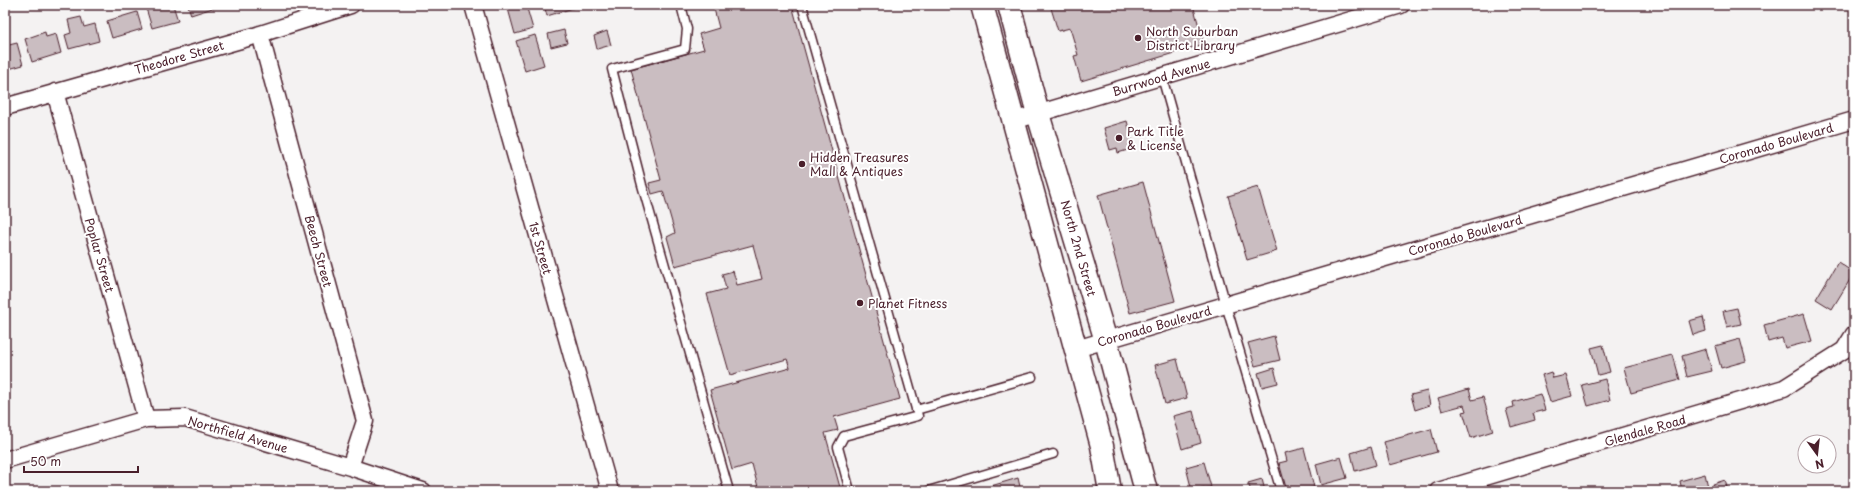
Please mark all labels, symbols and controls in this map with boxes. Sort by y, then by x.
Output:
place label: North Suburban District Library [1146,22,1238,54]
marker: North Suburban District Library [1133,33,1143,43]
street label: Theodore Street [132,36,226,78]
street label: Burrwood Avenue [1110,53,1213,100]
street label: Coronado Boulevard [1717,118,1836,168]
place label: Park Title & License [1127,122,1184,154]
marker: Park Title & License [1114,133,1124,143]
place label: Hidden Treasures Mall & Antiques [810,148,909,180]
marker: Hidden Treasures Mall & Antiques [797,159,807,169]
street label: North 2nd Street [1057,198,1101,298]
street label: Coronado Boulevard [1406,210,1525,260]
street label: Beech Street [301,213,337,289]
street label: Poplar Street [81,216,119,294]
street label: 1st Street [525,220,557,277]
place label: Planet Fitness [868,294,948,312]
marker: Planet Fitness [855,298,865,308]
street label: Coronado Boulevard [1095,301,1214,351]
street label: Glendale Road [1602,410,1688,450]
street label: Northfield Avenue [186,411,291,457]
north arrow [1797,434,1837,474]
scale bar [24,448,138,474]
text: 50 m [30,452,61,470]
text: N [1813,455,1826,474]

